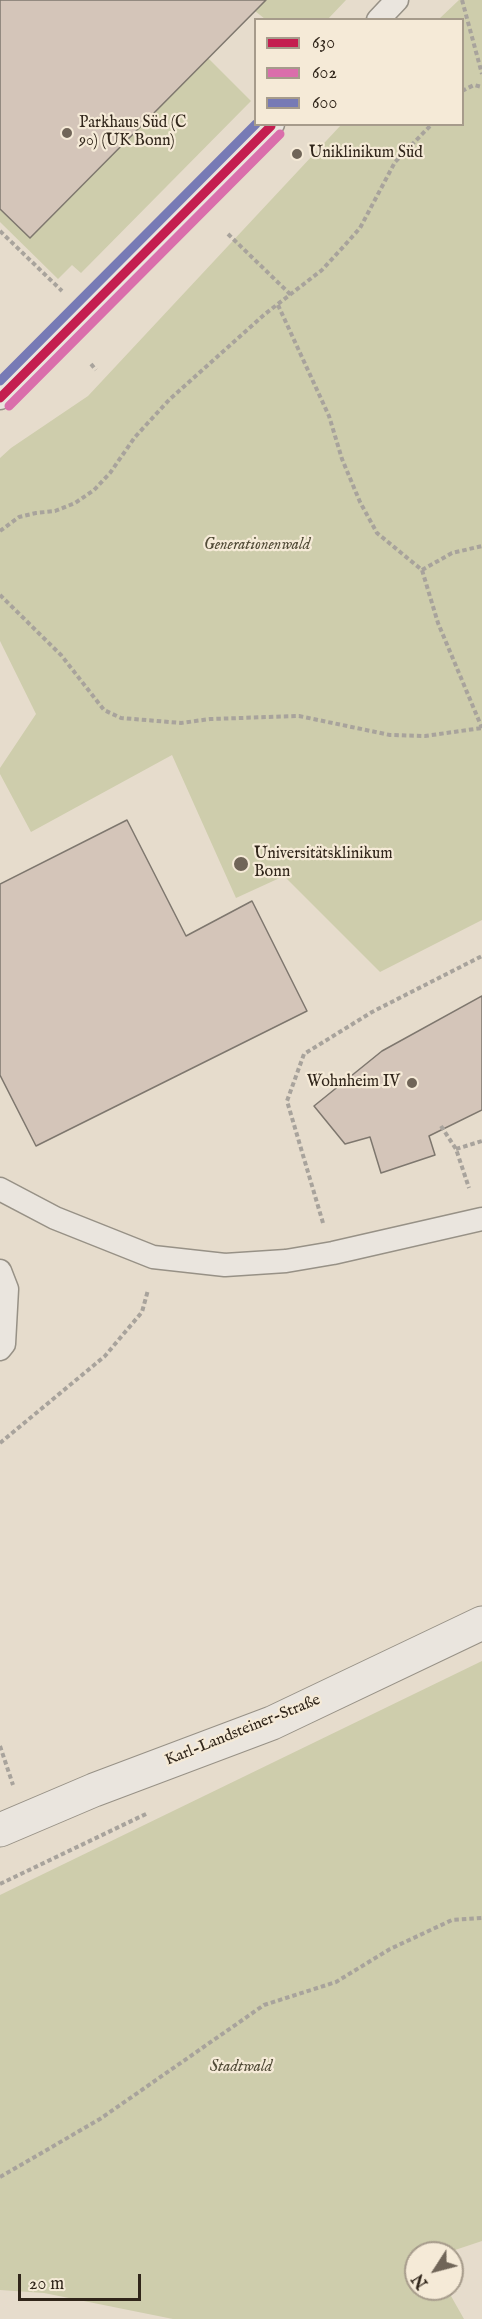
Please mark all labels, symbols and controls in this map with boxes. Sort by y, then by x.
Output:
legend [254,18,464,126]
text: 630 [312,32,335,55]
text: 602 [312,62,337,85]
text: 600 [312,92,337,115]
place label: Parkhaus Süd (C 90) (UK Bonn) [79,114,186,152]
marker: Parkhaus Süd (C 90) (UK Bonn) [60,126,74,140]
place label: Uniklinikum Süd [309,144,423,164]
marker: Uniklinikum Süd [290,147,304,161]
park label: Generationenwald [204,536,310,556]
place label: Universitätsklinikum Bonn [254,845,393,883]
marker: Universitätsklinikum Bonn [232,855,250,873]
place label: Wohnheim IV [307,1073,400,1093]
marker: Wohnheim IV [405,1076,419,1090]
street label: Karl-Landsteiner-Straße [163,1691,323,1771]
park label: Stadtwald [210,2058,272,2078]
north arrow [404,2241,464,2301]
scale bar [21,2262,144,2300]
text: N [409,2269,433,2292]
text: 20 m [29,2273,64,2296]

